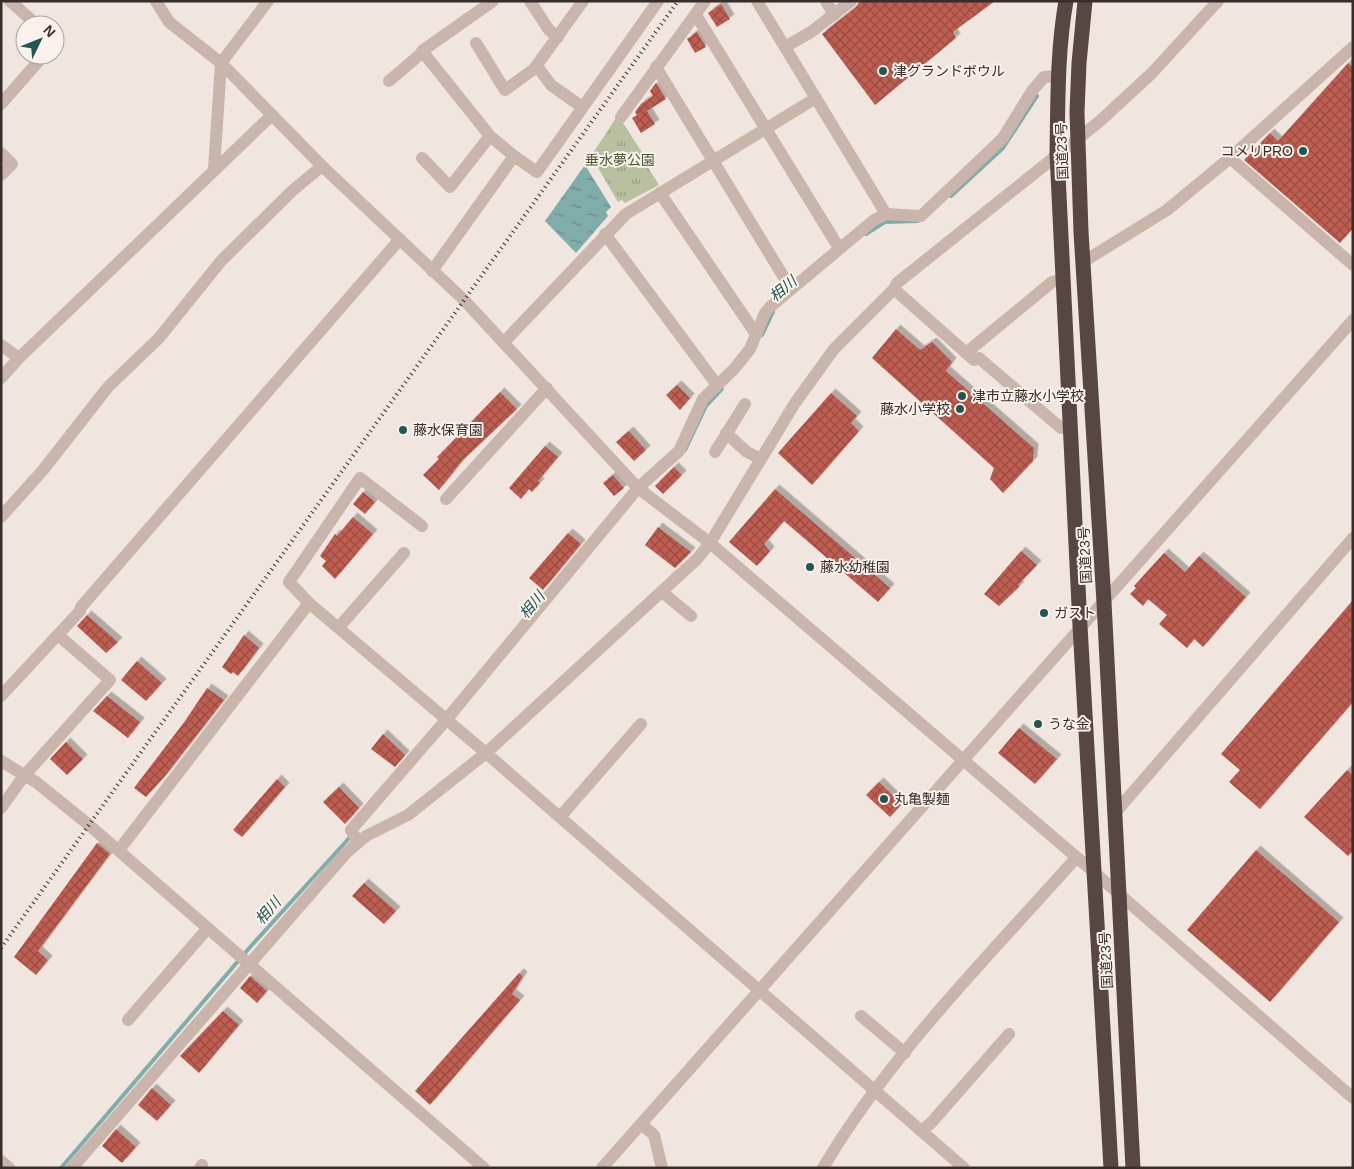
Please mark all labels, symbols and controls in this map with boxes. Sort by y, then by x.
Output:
north arrow [15,15,65,65]
text: N [40,22,59,40]
place label: 津グランドボウル [893,63,1005,79]
marker: 津グランドボウル [877,65,889,77]
street label: 国道23号 [1053,122,1071,180]
place label: コメリPRO [1221,143,1293,159]
marker: コメリPRO [1297,145,1309,157]
park label: 垂水夢公園 [585,152,655,168]
water label: 相川 [766,271,801,305]
place label: 津市立藤水小学校 [972,388,1084,404]
marker: 津市立藤水小学校 [956,390,968,402]
place label: 藤水小学校 [880,401,950,417]
marker: 藤水小学校 [954,403,966,415]
place label: 藤水保育園 [413,422,483,438]
marker: 藤水保育園 [397,424,409,436]
street label: 国道23号 [1076,526,1094,584]
place label: 藤水幼稚園 [820,559,890,575]
marker: 藤水幼稚園 [804,561,816,573]
water label: 相川 [515,586,549,622]
place label: ガスト [1054,605,1096,621]
marker: ガスト [1038,607,1050,619]
place label: うな金 [1048,716,1090,732]
marker: うな金 [1032,718,1044,730]
place label: 丸亀製麺 [894,791,950,807]
marker: 丸亀製麺 [878,793,890,805]
water label: 相川 [251,892,285,928]
street label: 国道23号 [1097,931,1115,989]

